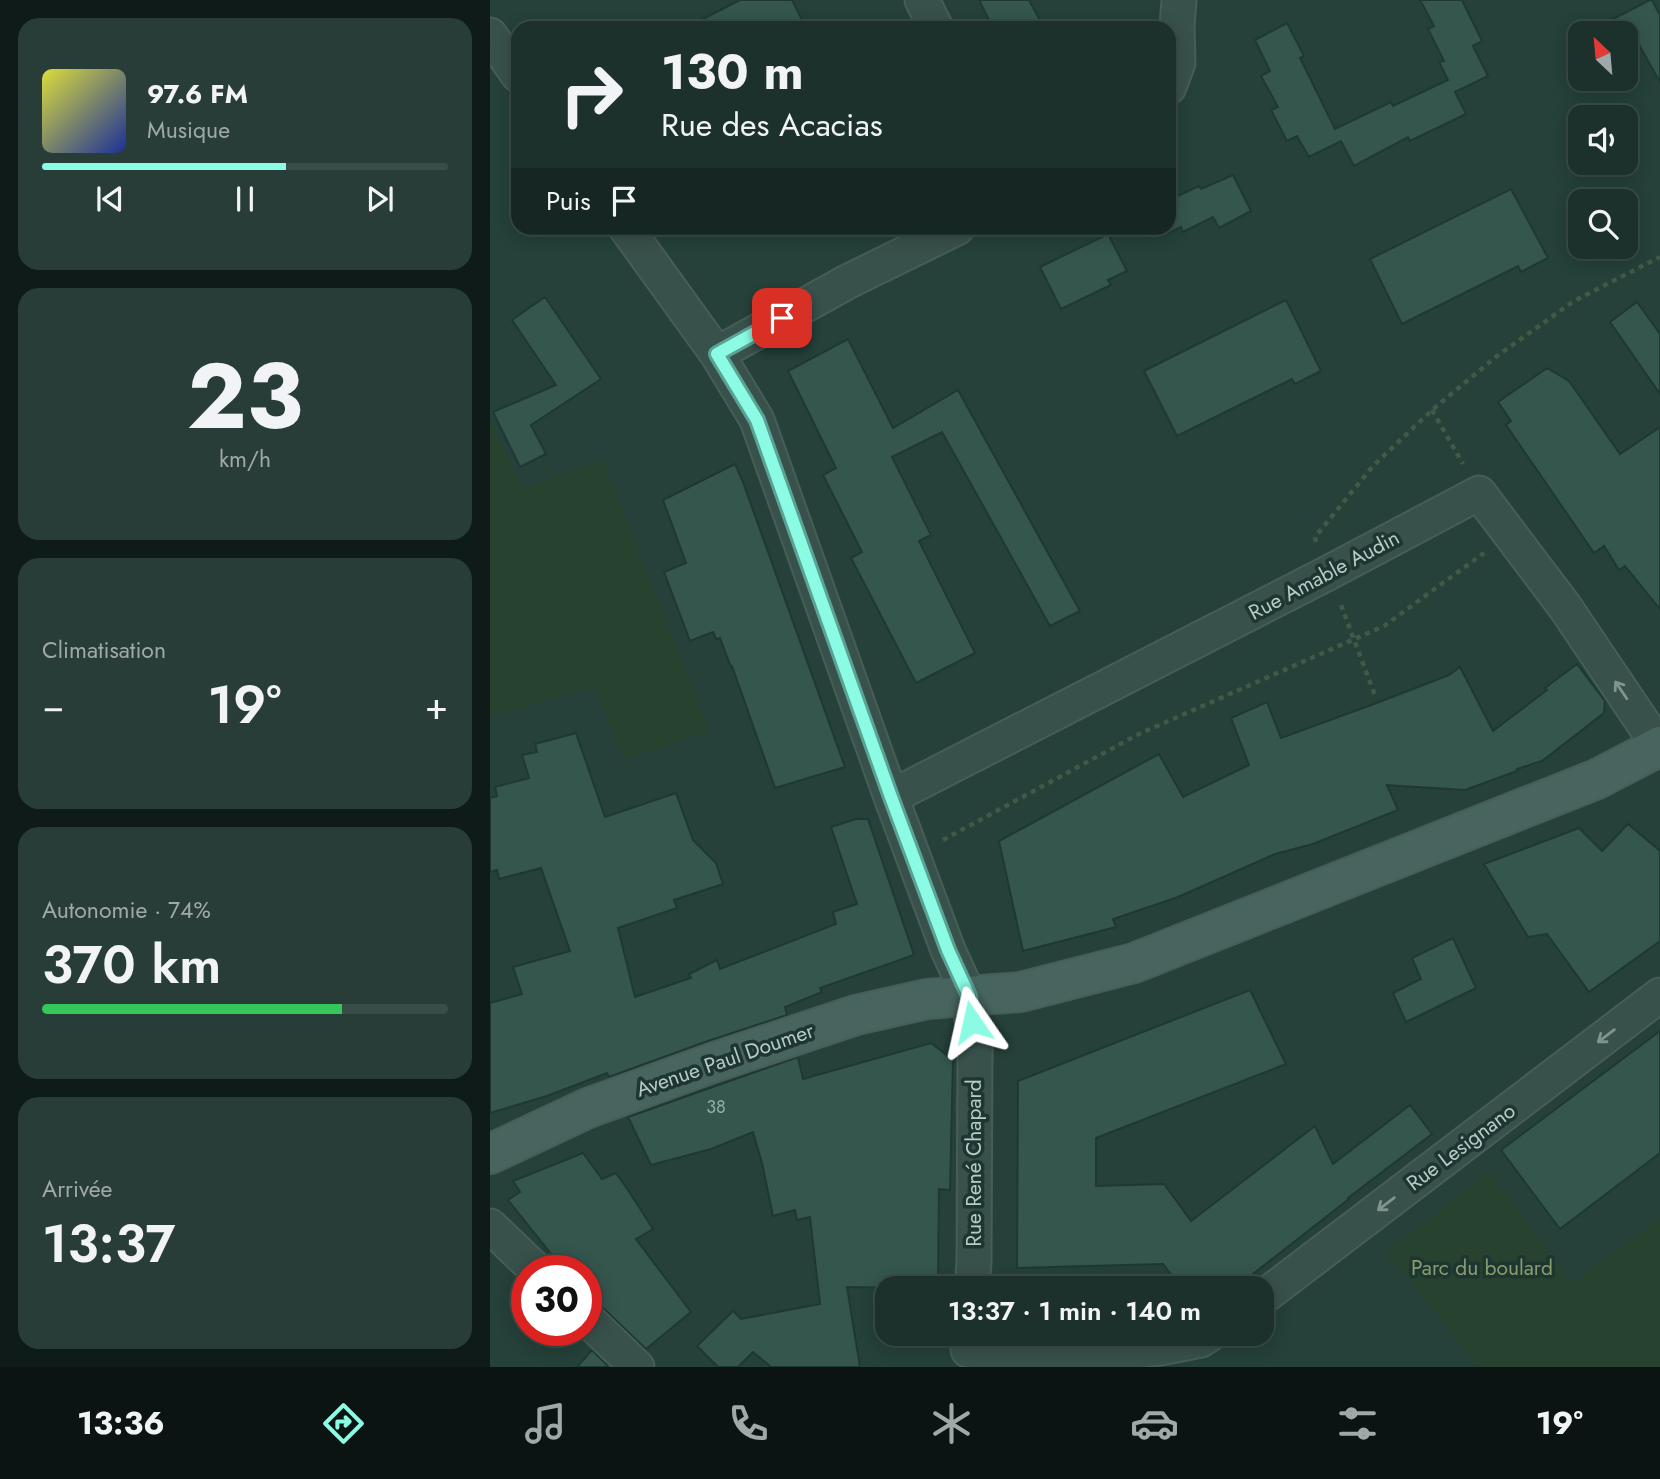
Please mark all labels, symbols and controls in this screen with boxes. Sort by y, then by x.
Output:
north arrow [1568,21,1638,91]
map controls [1568,21,1638,259]
text: 130 m [661,37,804,107]
icon: right [546,49,637,140]
text: 97.6 FM [147,75,248,113]
text: Rue des Acacias [661,102,883,148]
button: sound [1568,105,1638,175]
text: Musique [147,113,230,147]
icon: previous [91,180,129,218]
icon: pause [226,180,264,218]
icon: next [361,180,399,218]
text: Puis [546,182,591,220]
icon: arrive [605,182,643,220]
button: search [1568,189,1638,259]
pin [752,288,812,348]
icon: arrive [763,299,801,337]
text: 23 [187,331,303,462]
text: km/h [219,442,271,476]
street label: Rue Amable Audin [1243,523,1405,627]
text: Climatisation [42,633,166,667]
text: 19° [208,667,282,743]
text: − [42,678,64,733]
text: + [425,678,448,733]
one-way arrow [1614,681,1629,700]
text: Autonomie · 74% [42,893,211,927]
text: 370 km [42,927,221,1003]
position arrow [935,985,1009,1059]
street label: Avenue Paul Doumer [632,1015,819,1104]
one-way arrow [1597,1029,1615,1044]
street label: Rue René Chapard [959,1079,989,1247]
house number: 38 [706,1094,726,1120]
street label: Rue Lesignano [1400,1096,1522,1198]
text: Arrivée [42,1172,112,1206]
one-way arrow [1377,1196,1395,1211]
text: 13:37 [42,1206,175,1282]
park label: Parc du boulard [1411,1253,1553,1283]
speed limit sign: 30 [511,1255,602,1346]
text: 13:37 · 1 min · 140 m [948,1292,1201,1330]
icon: directions [319,1399,368,1448]
icon: music [521,1399,570,1448]
icon: phone [724,1399,773,1448]
icon: climate [927,1399,976,1448]
icon: car [1130,1399,1179,1448]
icon: filters [1333,1399,1382,1448]
text: 13:36 [77,1400,165,1446]
text: 19° [1536,1400,1583,1446]

